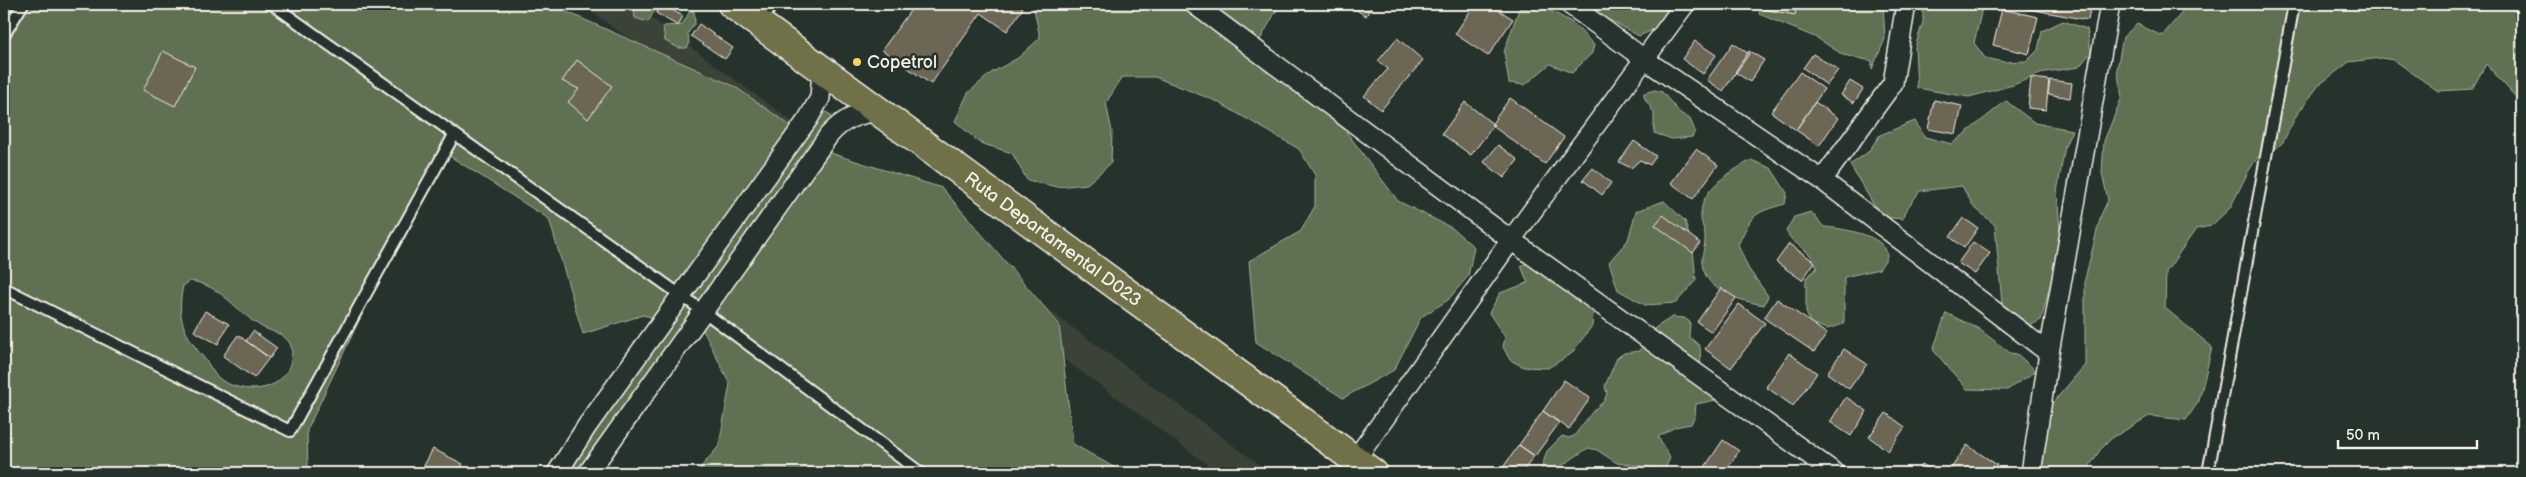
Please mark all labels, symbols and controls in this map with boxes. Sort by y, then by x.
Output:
place label: Copetrol [867,52,937,73]
marker: Copetrol [851,56,863,68]
street label: Ruta Departamental D023 [961,167,1146,311]
scale bar [2338,417,2477,449]
text: 50 m [2346,426,2380,445]

